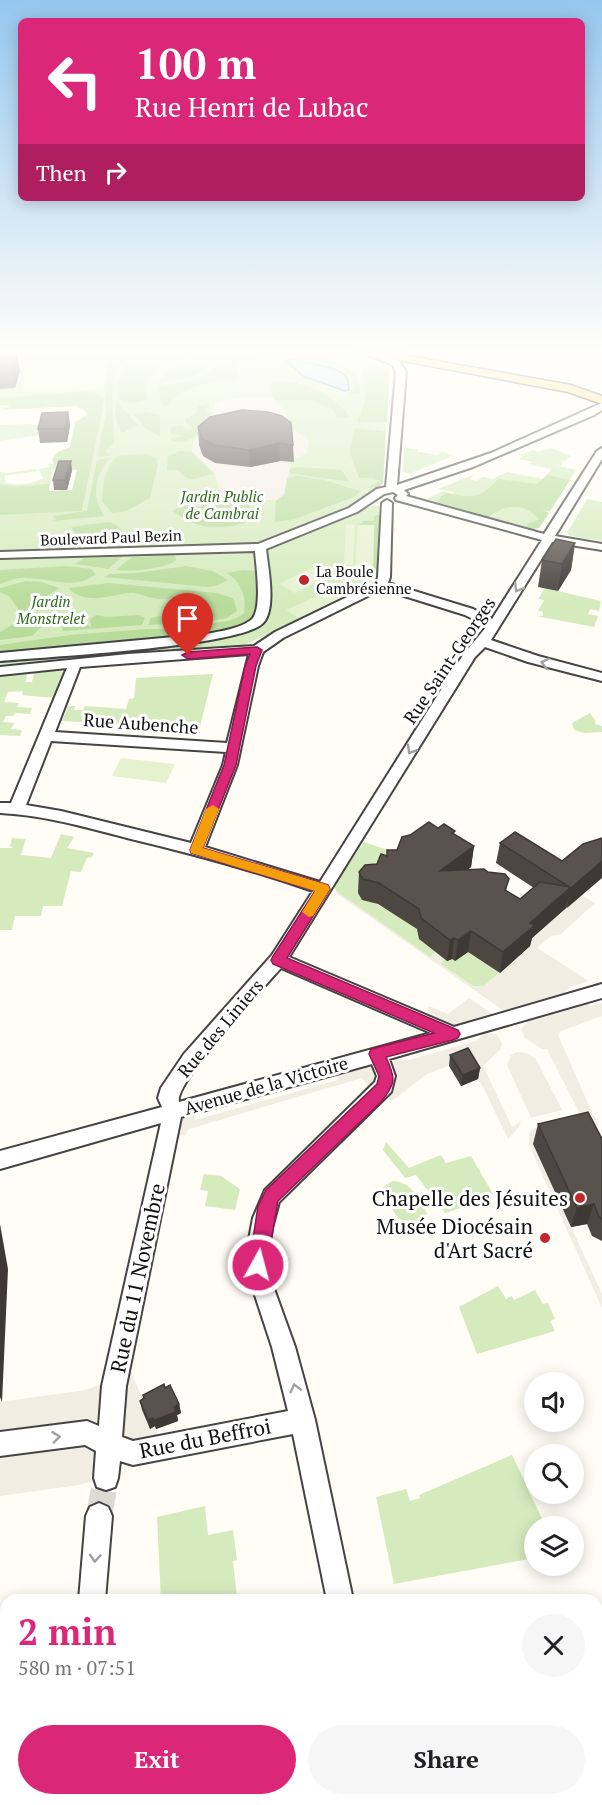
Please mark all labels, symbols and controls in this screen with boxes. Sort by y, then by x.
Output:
text: 100 m [135,35,256,91]
icon: left [36,42,114,120]
text: Rue Henri de Lubac [135,89,369,125]
icon: right [99,156,132,189]
text: Then [36,158,87,187]
park label: Jardin Public de Cambrai [180,486,264,523]
street label: Boulevard Paul Bezin [40,525,182,549]
place label: La Boule Cambrésienne [316,561,412,598]
marker: La Boule Cambrésienne [297,573,311,587]
one-way arrow [514,581,525,592]
park label: Jardin Monstrelet [16,591,86,628]
street label: Rue Saint-Georges [398,592,500,728]
pin [162,593,213,655]
icon: arrive [171,602,204,635]
one-way arrow [541,657,551,670]
street label: Rue Aubenche [83,707,199,739]
one-way arrow [406,744,418,754]
street label: Rue des Liniers [172,974,268,1082]
street label: Avenue de la Victoire [181,1050,351,1120]
street label: Rue du 11 Novembre [103,1181,171,1375]
place label: Chapelle des Jésuites [372,1184,568,1212]
marker: Chapelle des Jésuites [573,1191,587,1205]
place label: Musée Diocésain d'Art Sacré [376,1212,534,1264]
marker: Musée Diocésain d'Art Sacré [538,1231,552,1245]
position arrow [226,1233,290,1297]
map controls [524,1372,584,1576]
button: sound [524,1372,584,1432]
one-way arrow [289,1383,302,1393]
street label: Rue du Beffroi [137,1411,273,1465]
one-way arrow [51,1431,60,1444]
button: search [524,1444,584,1504]
button: layers [524,1516,584,1576]
one-way arrow [89,1554,102,1563]
text: 2 min [18,1608,116,1655]
button: close [522,1614,585,1677]
text: 580 m · 07:51 [18,1654,136,1681]
button: Exit [18,1725,296,1794]
button: Share [308,1725,585,1794]

